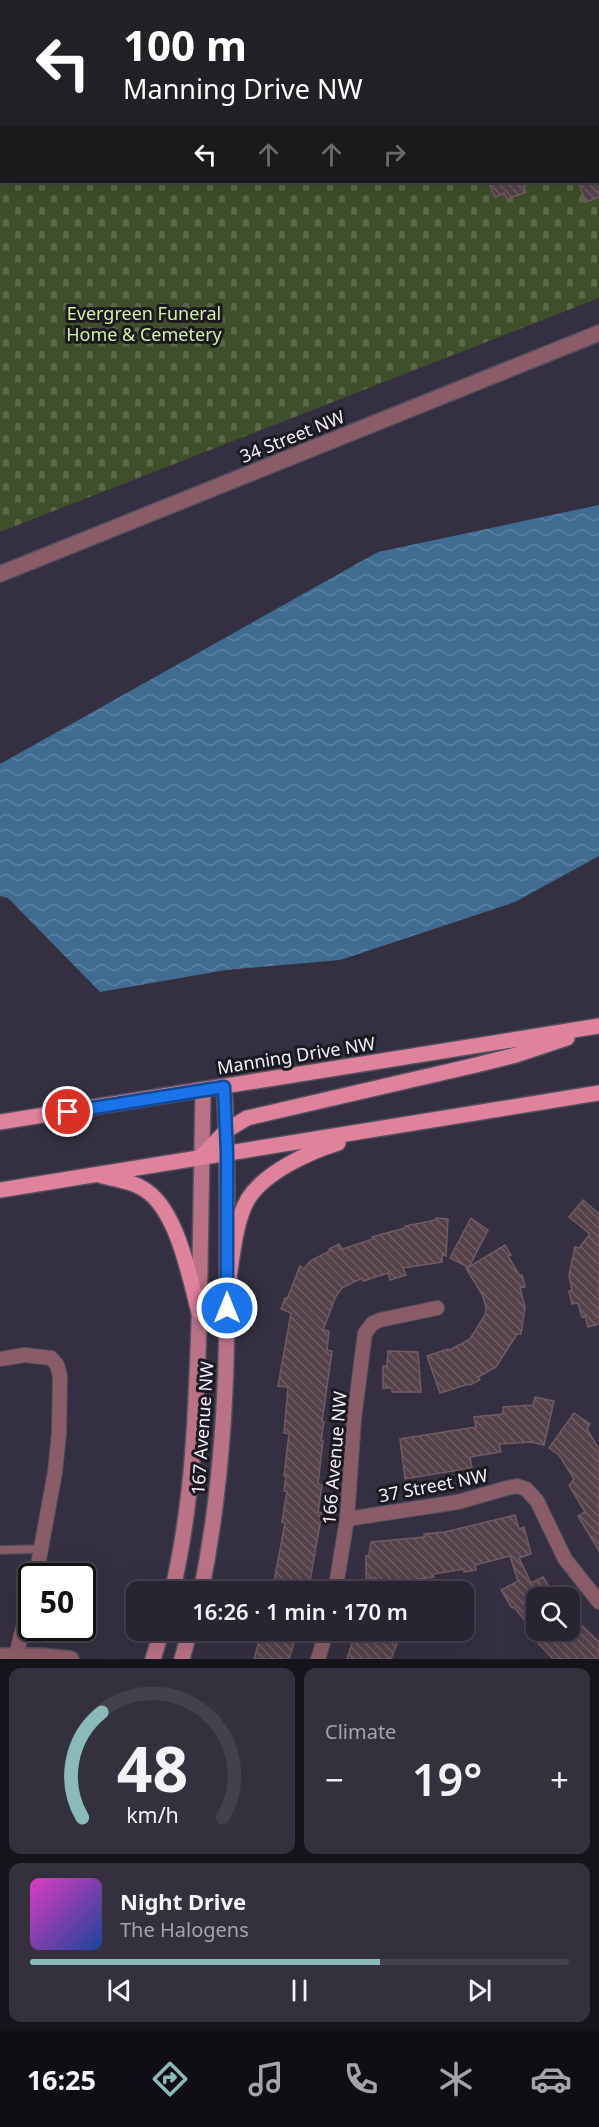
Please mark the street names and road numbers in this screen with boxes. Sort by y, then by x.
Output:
street label: 34 Street NW [236,404,348,468]
street label: Manning Drive NW [215,1031,377,1079]
street label: 167 Avenue NW [185,1360,219,1496]
street label: 166 Avenue NW [316,1390,352,1526]
street label: 37 Street NW [376,1463,490,1507]

